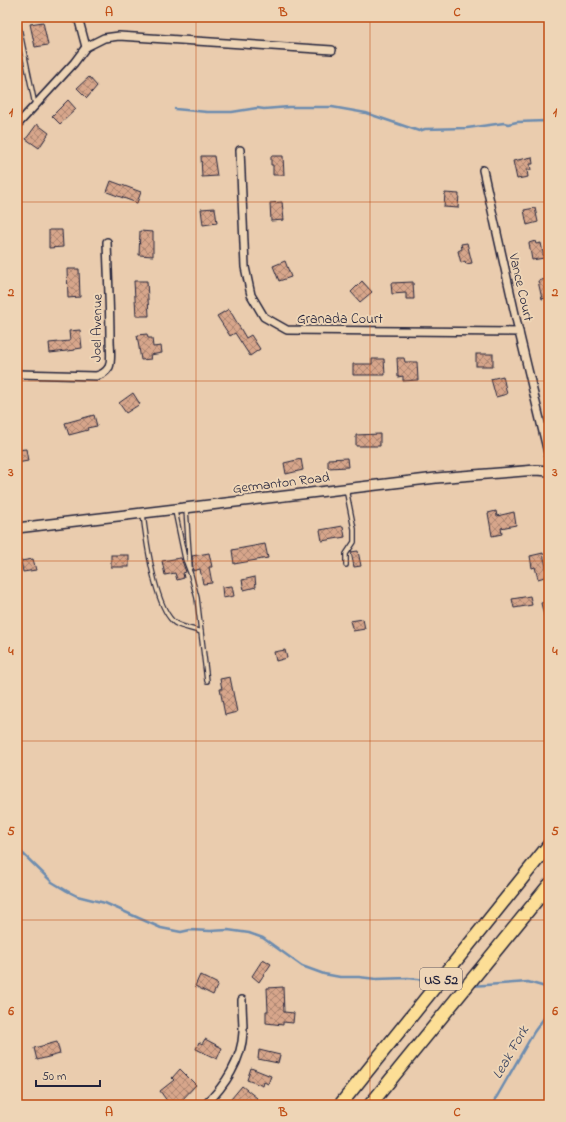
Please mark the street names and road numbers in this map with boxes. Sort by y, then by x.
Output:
street label: Vance Court [502,250,539,324]
street label: Joel Avenue [86,293,109,362]
street label: Granada Court [297,309,383,330]
street label: Germanton Road [231,467,331,500]
road number: US 52 [420,968,462,990]

